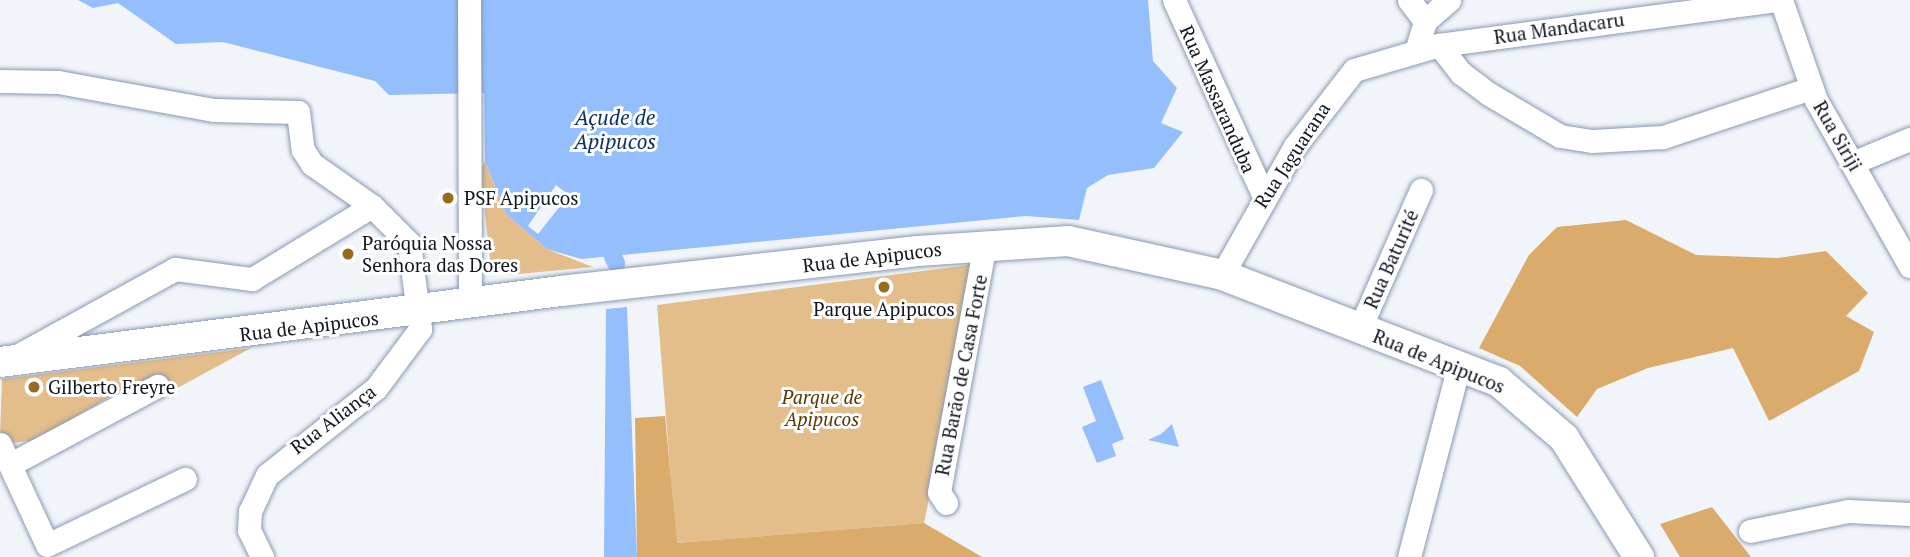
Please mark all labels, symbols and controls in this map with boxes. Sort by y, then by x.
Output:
street label: Rua Mandacaru [1492,8,1626,48]
street label: Rua Massaranduba [1175,22,1261,176]
street label: Rua Siriji [1809,97,1867,175]
street label: Rua Jaguarana [1249,98,1335,212]
water label: Açude de Apipucos [574,104,656,154]
place label: PSF Apipucos [464,187,579,209]
marker: PSF Apipucos [438,188,458,208]
street label: Rua Baturité [1359,206,1423,312]
place label: Paróquia Nossa Senhora das Dores [362,232,518,276]
street label: Rua de Apipucos [801,237,943,277]
marker: Paróquia Nossa Senhora das Dores [340,246,356,262]
street label: Rua Barão de Casa Forte [930,273,992,477]
marker: Parque Apipucos [876,279,892,295]
place label: Parque Apipucos [813,298,955,320]
street label: Rua de Apipucos [238,306,380,346]
street label: Rua de Apipucos [1370,324,1508,398]
place label: Gilberto Freyre [48,376,175,398]
marker: Gilberto Freyre [26,379,42,395]
street label: Rua Aliança [286,380,380,458]
park label: Parque de Apipucos [782,386,862,430]

